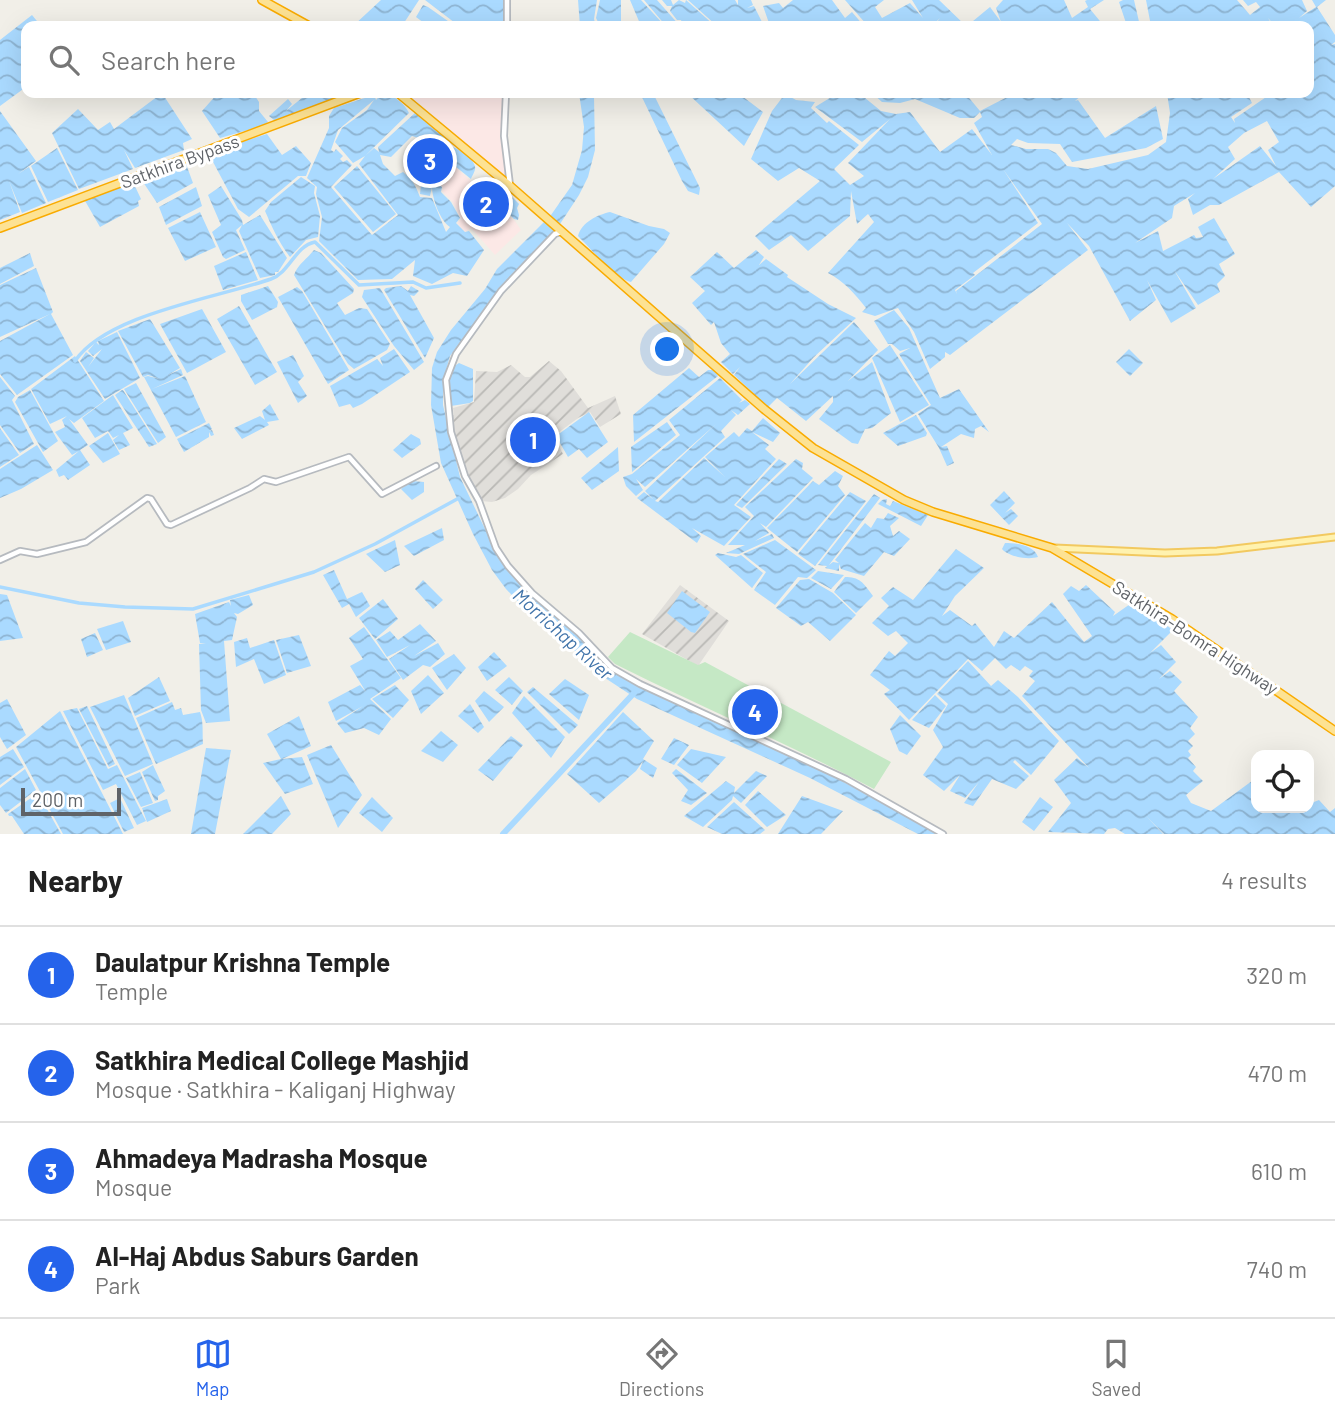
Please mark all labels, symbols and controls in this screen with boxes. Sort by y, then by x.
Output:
search box [21,21,1314,98]
icon: search [45,41,83,79]
text: Search here [101,44,236,75]
street label: Satkhira Bypass [117,129,242,193]
pin: 3 [407,135,453,187]
pin: 2 [463,178,509,230]
your location [650,332,684,366]
pin: 1 [510,414,556,466]
street label: Satkhira-Bomra Highway [1109,575,1283,699]
water label: Morrichap River [509,583,619,685]
pin: 4 [732,686,778,738]
map controls [1251,750,1314,813]
button: locate [1251,750,1314,813]
scale bar [21,785,121,817]
text: 200 m [32,788,83,811]
text: Nearby [28,862,123,898]
text: 4 results [1221,866,1307,894]
text: Daulatpur Krishna Temple [95,946,390,977]
text: 1 [47,961,55,989]
text: 320 m [1246,961,1307,989]
text: Temple [95,977,168,1005]
text: Satkhira Medical College Mashjid [95,1044,469,1075]
text: 2 [45,1059,57,1087]
text: 470 m [1248,1059,1307,1087]
text: Mosque · Satkhira - Kaliganj Highway [95,1075,456,1103]
text: Ahmadeya Madrasha Mosque [95,1142,428,1173]
text: 3 [45,1157,57,1185]
text: 610 m [1251,1157,1307,1185]
text: Mosque [95,1173,172,1201]
text: Al-Haj Abdus Saburs Garden [95,1240,419,1271]
text: 4 [44,1255,58,1283]
text: 740 m [1247,1255,1307,1283]
text: Park [95,1271,140,1299]
tab: Map [194,1335,232,1400]
tab: Directions [619,1335,704,1400]
tab: Saved [1091,1335,1141,1400]

